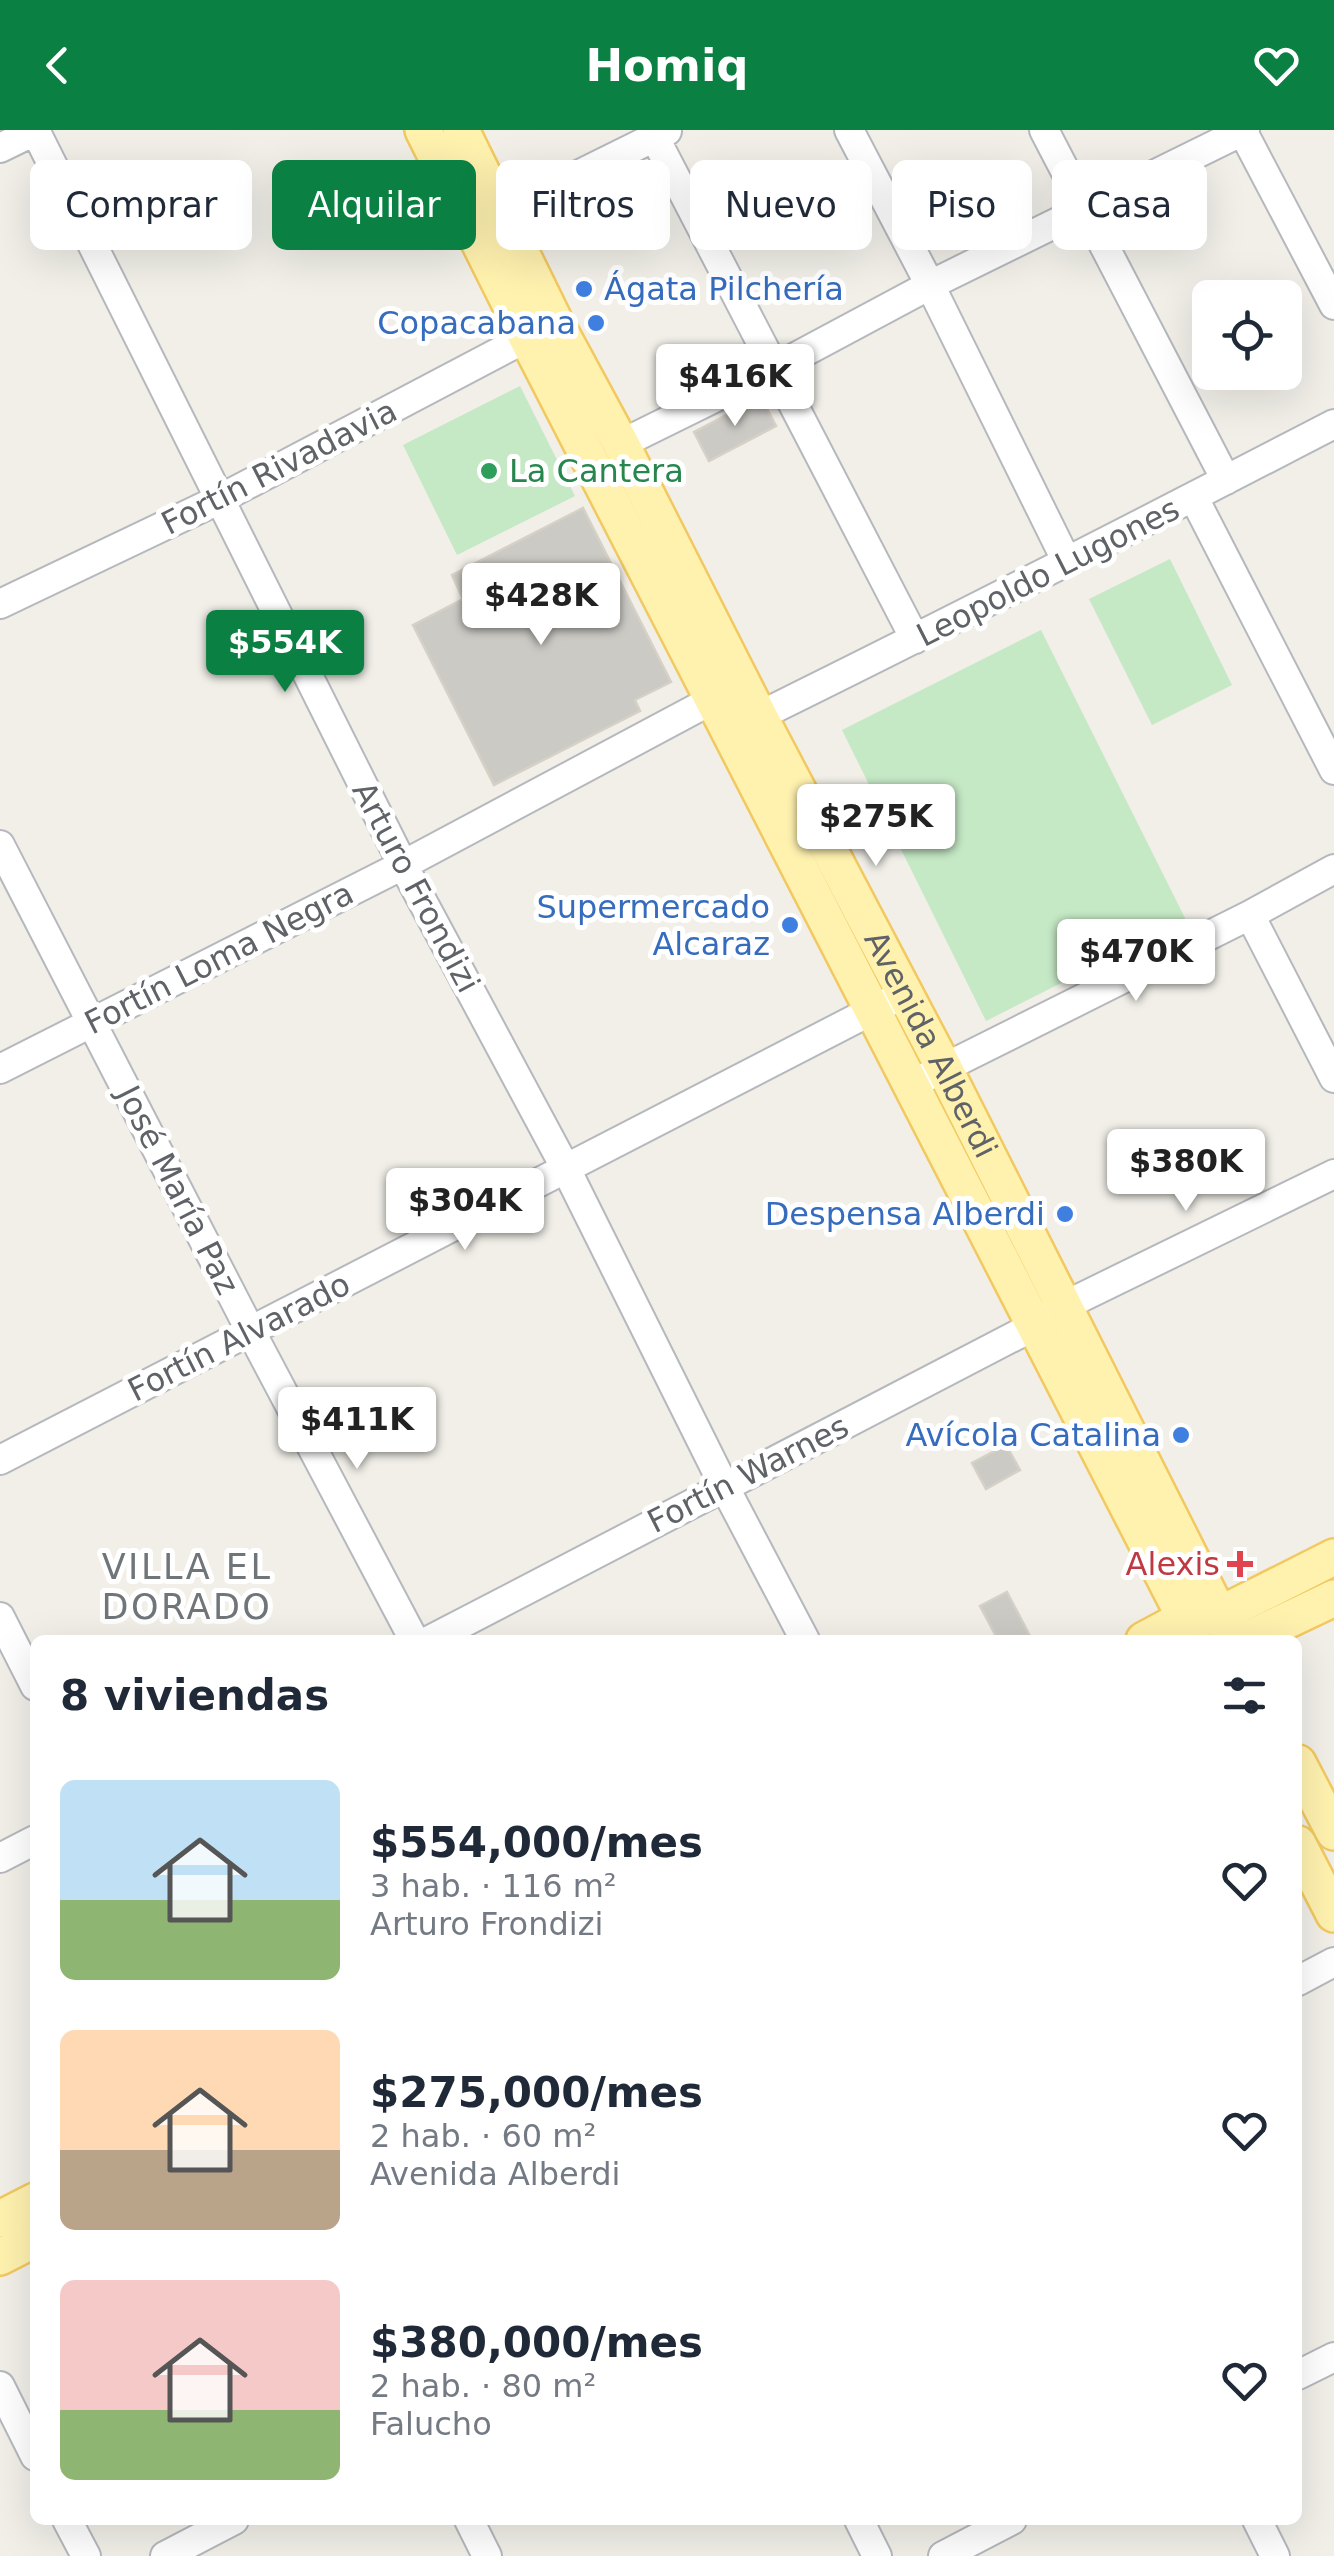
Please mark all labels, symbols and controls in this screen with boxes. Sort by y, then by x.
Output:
icon: back [30,38,85,93]
icon: heart [1249,38,1304,93]
text: Homiq [585,39,749,92]
chip: Comprar [30,160,252,250]
chip: Alquilar [272,160,476,250]
chip: Filtros [496,160,670,250]
chip: Nuevo [690,160,872,250]
chip: Piso [892,160,1032,250]
chip: Casa [1052,160,1207,250]
place label: Ágata Pilchería [604,270,844,308]
marker: Ágata Pilchería [573,278,595,300]
map controls [1192,280,1302,390]
button: locate [1192,280,1302,390]
place label: Copacabana [377,304,576,342]
marker: Copacabana [585,312,607,334]
pin: $416K [665,344,805,429]
text: $416K [678,357,792,395]
street label: Fortín Rivadavia [155,391,403,543]
place label: La Cantera [509,452,684,490]
marker: La Cantera [478,460,500,482]
street label: Leopoldo Lugones [910,489,1186,655]
pin: $428K [471,563,611,648]
text: $428K [484,576,598,614]
pin: $554K [215,610,355,695]
text: $554K [228,623,342,661]
street label: Arturo Frondizi [344,775,488,999]
pin: $275K [806,784,946,869]
text: $275K [819,797,933,835]
street label: Fortín Loma Negra [78,874,360,1042]
place label: Supermercado Alcaraz [536,888,770,963]
marker: Supermercado Alcaraz [779,914,801,936]
pin: $470K [1066,919,1206,1004]
street label: Avenida Alberdi [856,924,1005,1164]
text: $470K [1079,932,1193,970]
street label: José María Paz [108,1078,247,1301]
pin: $380K [1116,1129,1256,1214]
text: $380K [1129,1142,1243,1180]
pin: $304K [395,1168,535,1253]
text: $304K [408,1181,522,1219]
place label: Despensa Alberdi [765,1195,1045,1233]
marker: Despensa Alberdi [1054,1203,1076,1225]
street label: Fortín Alvarado [122,1265,356,1409]
pin: $411K [287,1387,427,1472]
text: $411K [300,1400,414,1438]
street label: Fortín Warnes [641,1407,855,1541]
place label: Avícola Catalina [906,1416,1161,1454]
marker: Avícola Catalina [1170,1424,1192,1446]
place label: Alexis [1126,1545,1220,1583]
district label: VILLA EL DORADO [102,1547,272,1627]
marker: Alexis [1229,1553,1251,1575]
icon: filters [1217,1668,1272,1723]
text: 8 viviendas [60,1671,329,1720]
text: $554,000/mes [370,1818,703,1867]
icon: home [140,1820,260,1940]
icon: heart [1217,1853,1272,1908]
text: 3 hab. · 116 m² [370,1867,617,1905]
text: Arturo Frondizi [370,1905,603,1943]
text: $275,000/mes [370,2068,703,2117]
icon: home [140,2070,260,2190]
icon: heart [1217,2103,1272,2158]
text: 2 hab. · 60 m² [370,2117,596,2155]
text: Avenida Alberdi [370,2155,620,2193]
text: $380,000/mes [370,2318,703,2367]
icon: home [140,2320,260,2440]
icon: heart [1217,2353,1272,2408]
text: 2 hab. · 80 m² [370,2367,596,2405]
text: Falucho [370,2405,492,2443]

